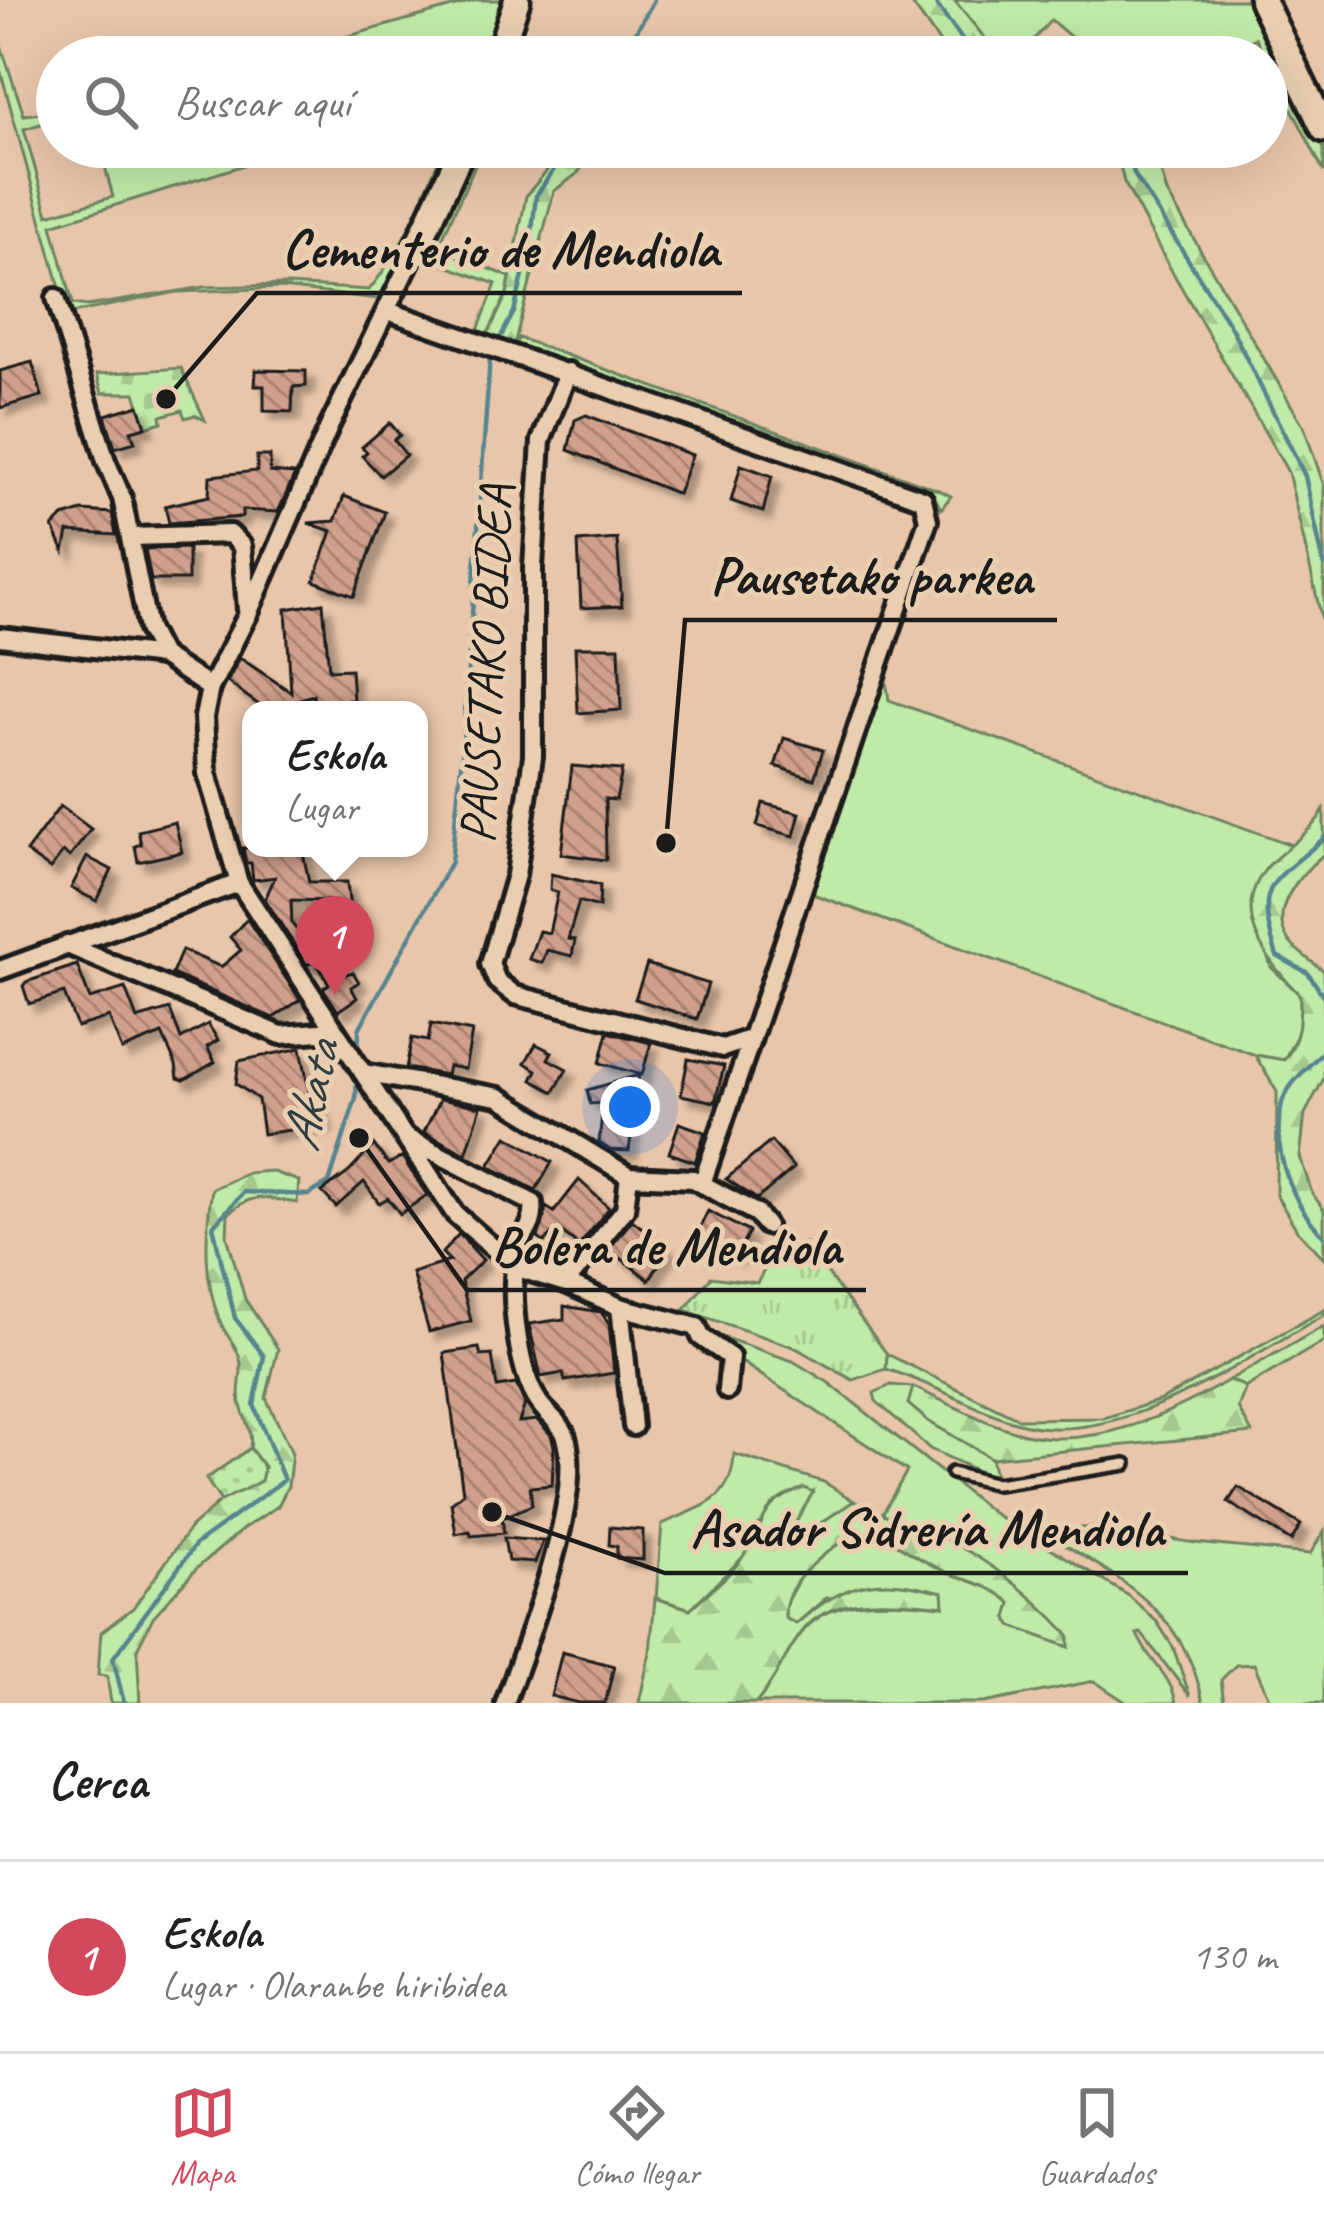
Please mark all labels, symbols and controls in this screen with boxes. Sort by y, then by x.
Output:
search box [36,36,1288,168]
icon: search [78,69,144,135]
text: Buscar aquí [174,74,350,131]
callout: Cementerio de Mendiola [257,203,742,293]
text: Cementerio de Mendiola [282,215,722,283]
street label: PAUSETAKO BIDEA [445,482,527,845]
callout: Pausetako parkea [685,530,1057,620]
text: Pausetako parkea [710,542,1036,610]
popup [242,701,428,857]
text: Eskola [285,726,385,783]
text: Lugar [285,783,358,832]
pin: 1 [296,896,374,995]
water label: Akata [265,1031,356,1157]
your location [600,1077,660,1137]
callout: Bolera de Mendiola [467,1200,866,1290]
text: Bolera de Mendiola [491,1212,844,1280]
callout: Asador Sidrería Mendiola [665,1483,1188,1573]
text: Asador Sidrería Mendiola [691,1494,1167,1562]
text: Cerca [48,1749,147,1813]
text: Eskola [162,1904,261,1961]
text: 1 [78,1932,96,1981]
text: 130 m [1192,1932,1276,1981]
text: Lugar · Olaranbe hiribidea [162,1961,505,2010]
tab: Mapa [170,2080,236,2194]
tab: Cómo llegar [575,2080,700,2194]
tab: Guardados [1039,2080,1154,2194]

